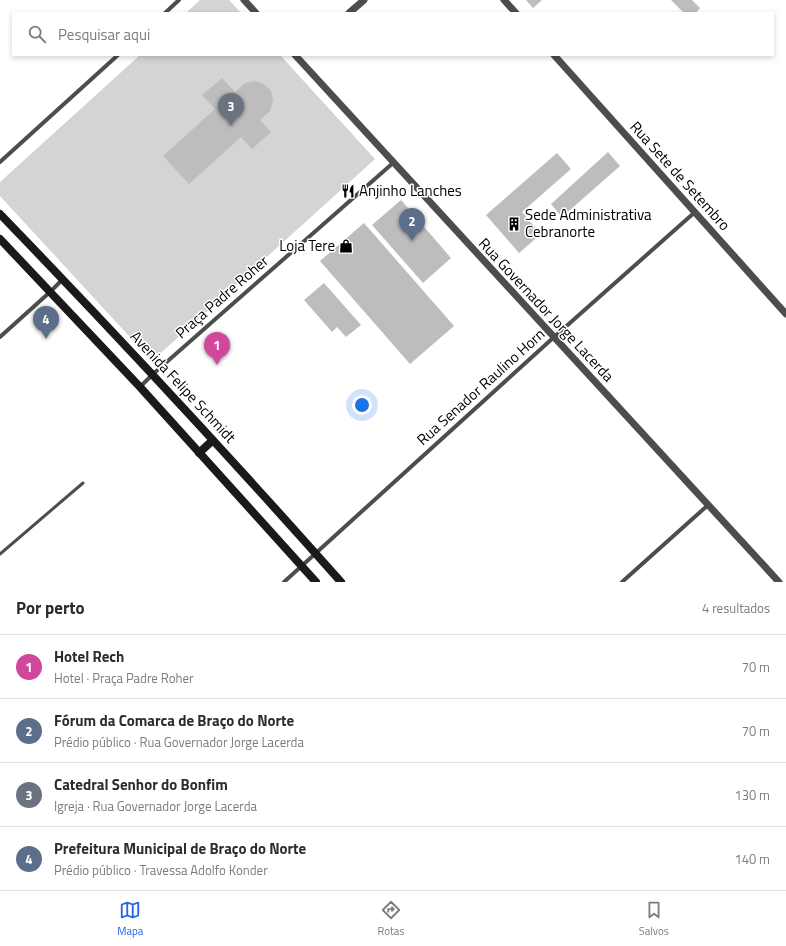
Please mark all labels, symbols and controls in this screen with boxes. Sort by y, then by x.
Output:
search box [12,12,774,56]
icon: search [26,23,48,45]
text: Pesquisar aqui [58,23,150,46]
pin: 3 [218,93,244,126]
street label: Rua Sete de Setembro [625,116,736,236]
place label: Anjinho Lanches [359,179,462,202]
restaurant icon: Anjinho Lanches [340,183,356,199]
place label: Sede Administrativa Cebranorte [525,203,652,243]
pin: 2 [399,208,425,241]
building icon: Sede Administrativa Cebranorte [506,216,522,232]
street label: Rua Governador Jorge Lacerda [473,232,620,387]
place label: Loja Tere [279,234,335,257]
shop icon: Loja Tere [338,238,354,254]
street label: Praça Padre Roher [170,250,273,344]
pin: 4 [33,306,59,339]
street label: Rua Senador Raulino Horn [411,323,550,451]
street label: Avenida Felipe Schmidt [125,325,242,448]
pin: 1 [204,332,230,365]
your location [352,395,372,415]
text: Por perto [16,595,85,621]
text: 4 resultados [702,598,770,618]
text: Hotel Rech [54,645,124,668]
text: 1 [25,657,33,677]
text: 70 m [742,657,770,677]
text: Hotel · Praça Padre Roher [54,668,194,688]
text: Fórum da Comarca de Braço do Norte [54,709,294,732]
text: 2 [25,721,33,741]
text: 70 m [742,721,770,741]
text: Prédio público · Rua Governador Jorge Lacerda [54,732,304,752]
text: Catedral Senhor do Bonfim [54,773,228,796]
text: 3 [25,785,33,805]
text: 130 m [734,785,770,805]
text: Igreja · Rua Governador Jorge Lacerda [54,796,257,816]
text: Prefeitura Municipal de Braço do Norte [54,837,306,860]
text: 4 [25,849,33,869]
text: 140 m [734,849,770,869]
text: Prédio público · Travessa Adolfo Konder [54,860,268,880]
tab: Mapa [117,899,143,939]
tab: Rotas [377,899,404,939]
tab: Salvos [639,899,669,939]

